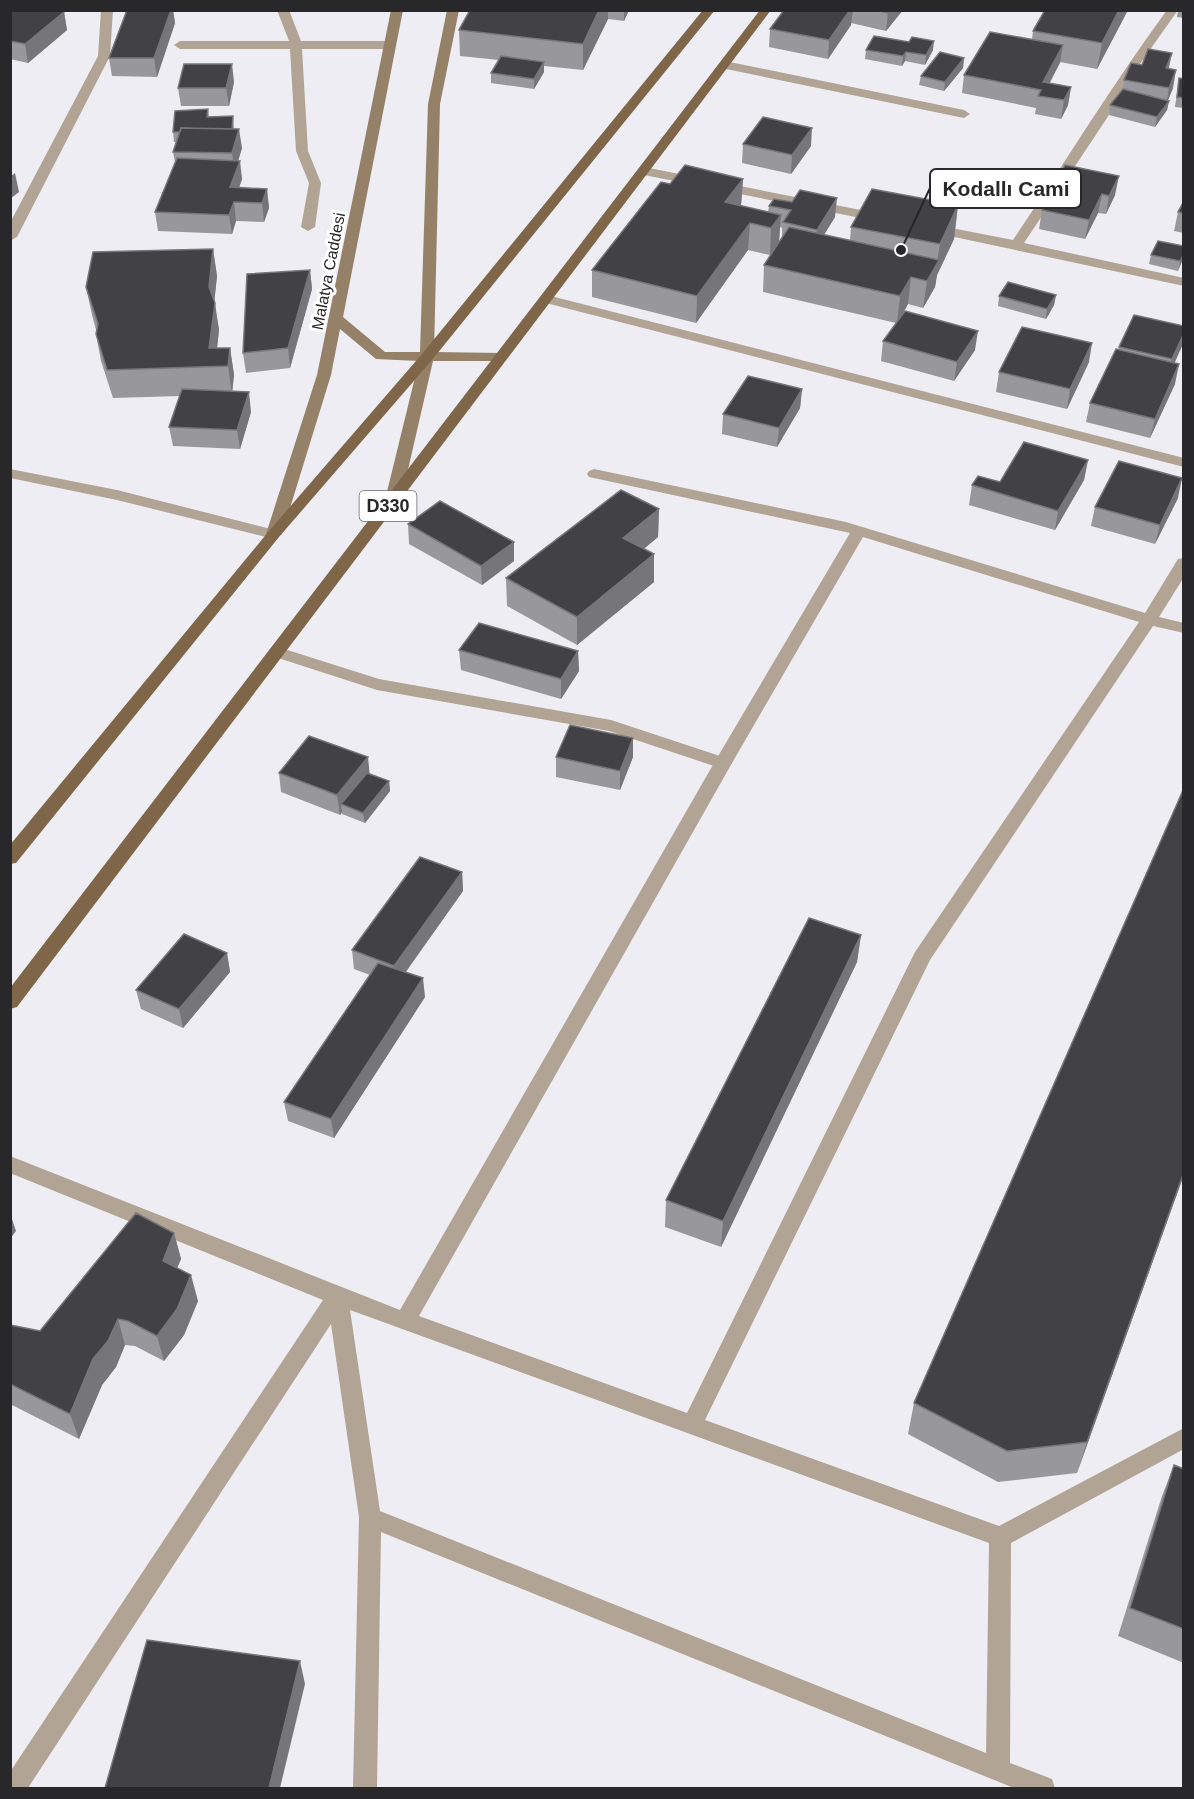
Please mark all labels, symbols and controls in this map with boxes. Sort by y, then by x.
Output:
callout: Kodallı Cami [930,169,1081,208]
text: Kodallı Cami [942,177,1070,200]
street label: Malatya Caddesi [309,211,348,331]
road number: D330 [360,491,416,521]

